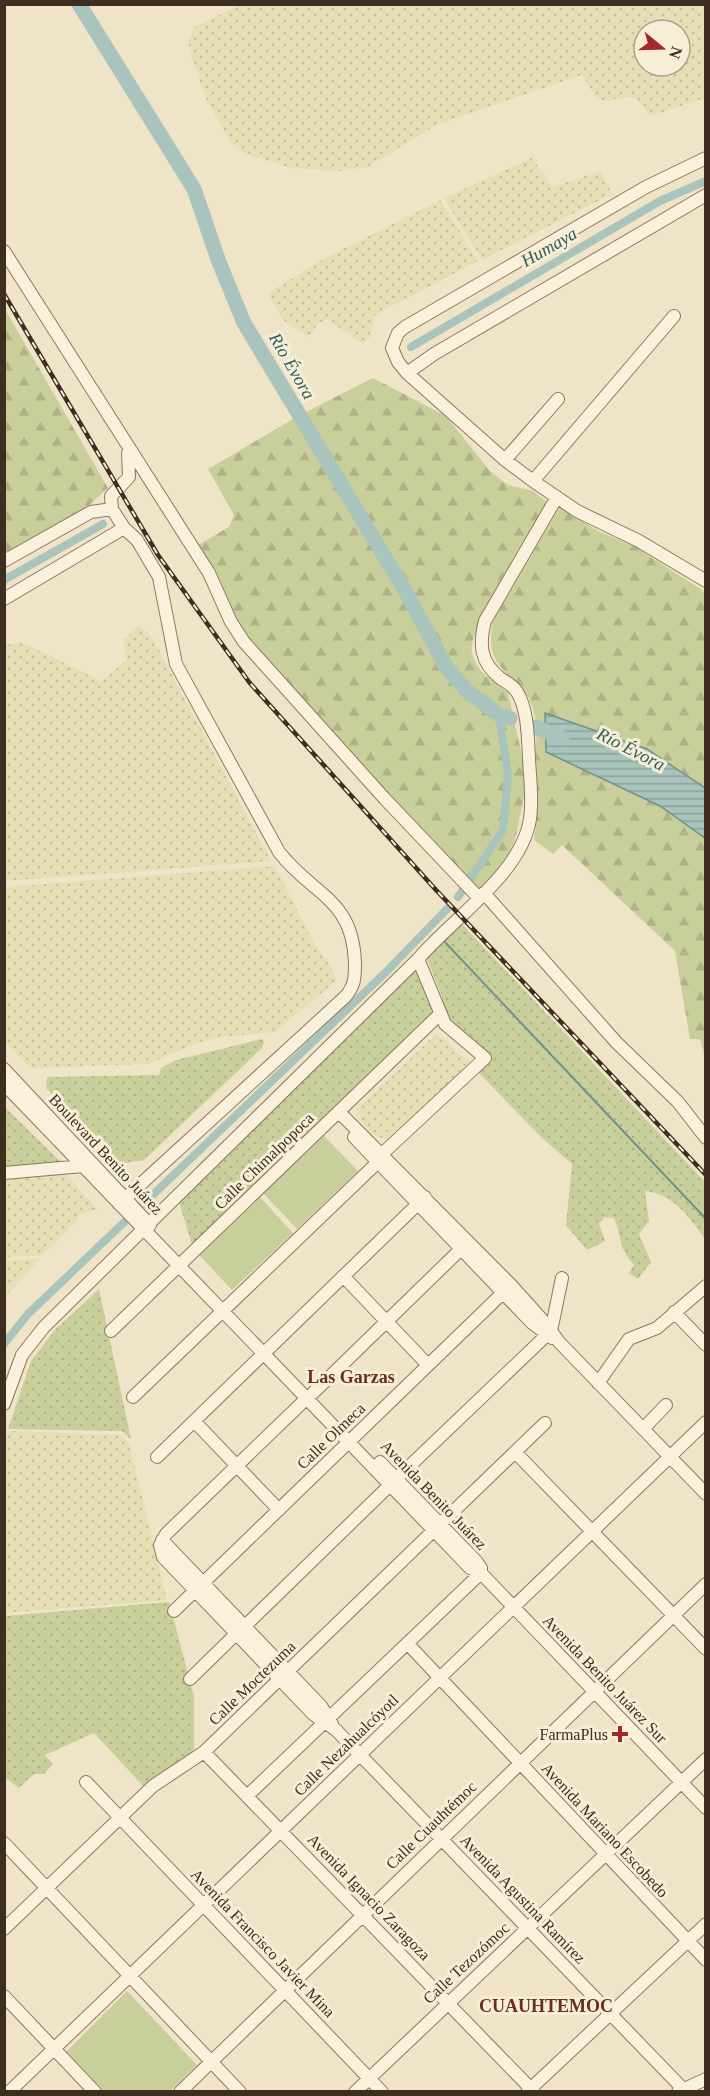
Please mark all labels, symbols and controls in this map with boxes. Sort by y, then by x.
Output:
north arrow [632,18,692,78]
text: N [666,44,686,61]
water label: Humaya [517,223,580,271]
water label: Río Évora [264,328,320,403]
water label: Río Évora [593,722,669,775]
street label: Boulevard Benito Juárez [46,1090,166,1218]
street label: Calle Chimalpopoca [211,1109,318,1213]
district label: Las Garzas [307,1367,395,1387]
street label: Calle Olmeca [294,1399,368,1473]
street label: Avenida Benito Juárez [378,1437,490,1553]
street label: Avenida Benito Juárez Sur [540,1612,671,1747]
street label: Calle Moctezuma [205,1638,299,1728]
street label: Calle Nezahualcóyotl [290,1691,403,1800]
place label: FarmaPlus [540,1726,608,1743]
marker: FarmaPlus [613,1727,627,1741]
street label: Avenida Mariano Escobedo [538,1759,672,1901]
street label: Calle Cuauhtémoc [382,1778,480,1872]
street label: Avenida Ignacio Zaragoza [304,1830,434,1964]
street label: Avenida Agustina Ramírez [456,1831,589,1968]
street label: Avenida Francisco Javier Mina [188,1865,338,2021]
street label: Calle Tezozómoc [420,1919,512,2007]
district label: CUAUHTEMOC [479,1996,613,2016]

